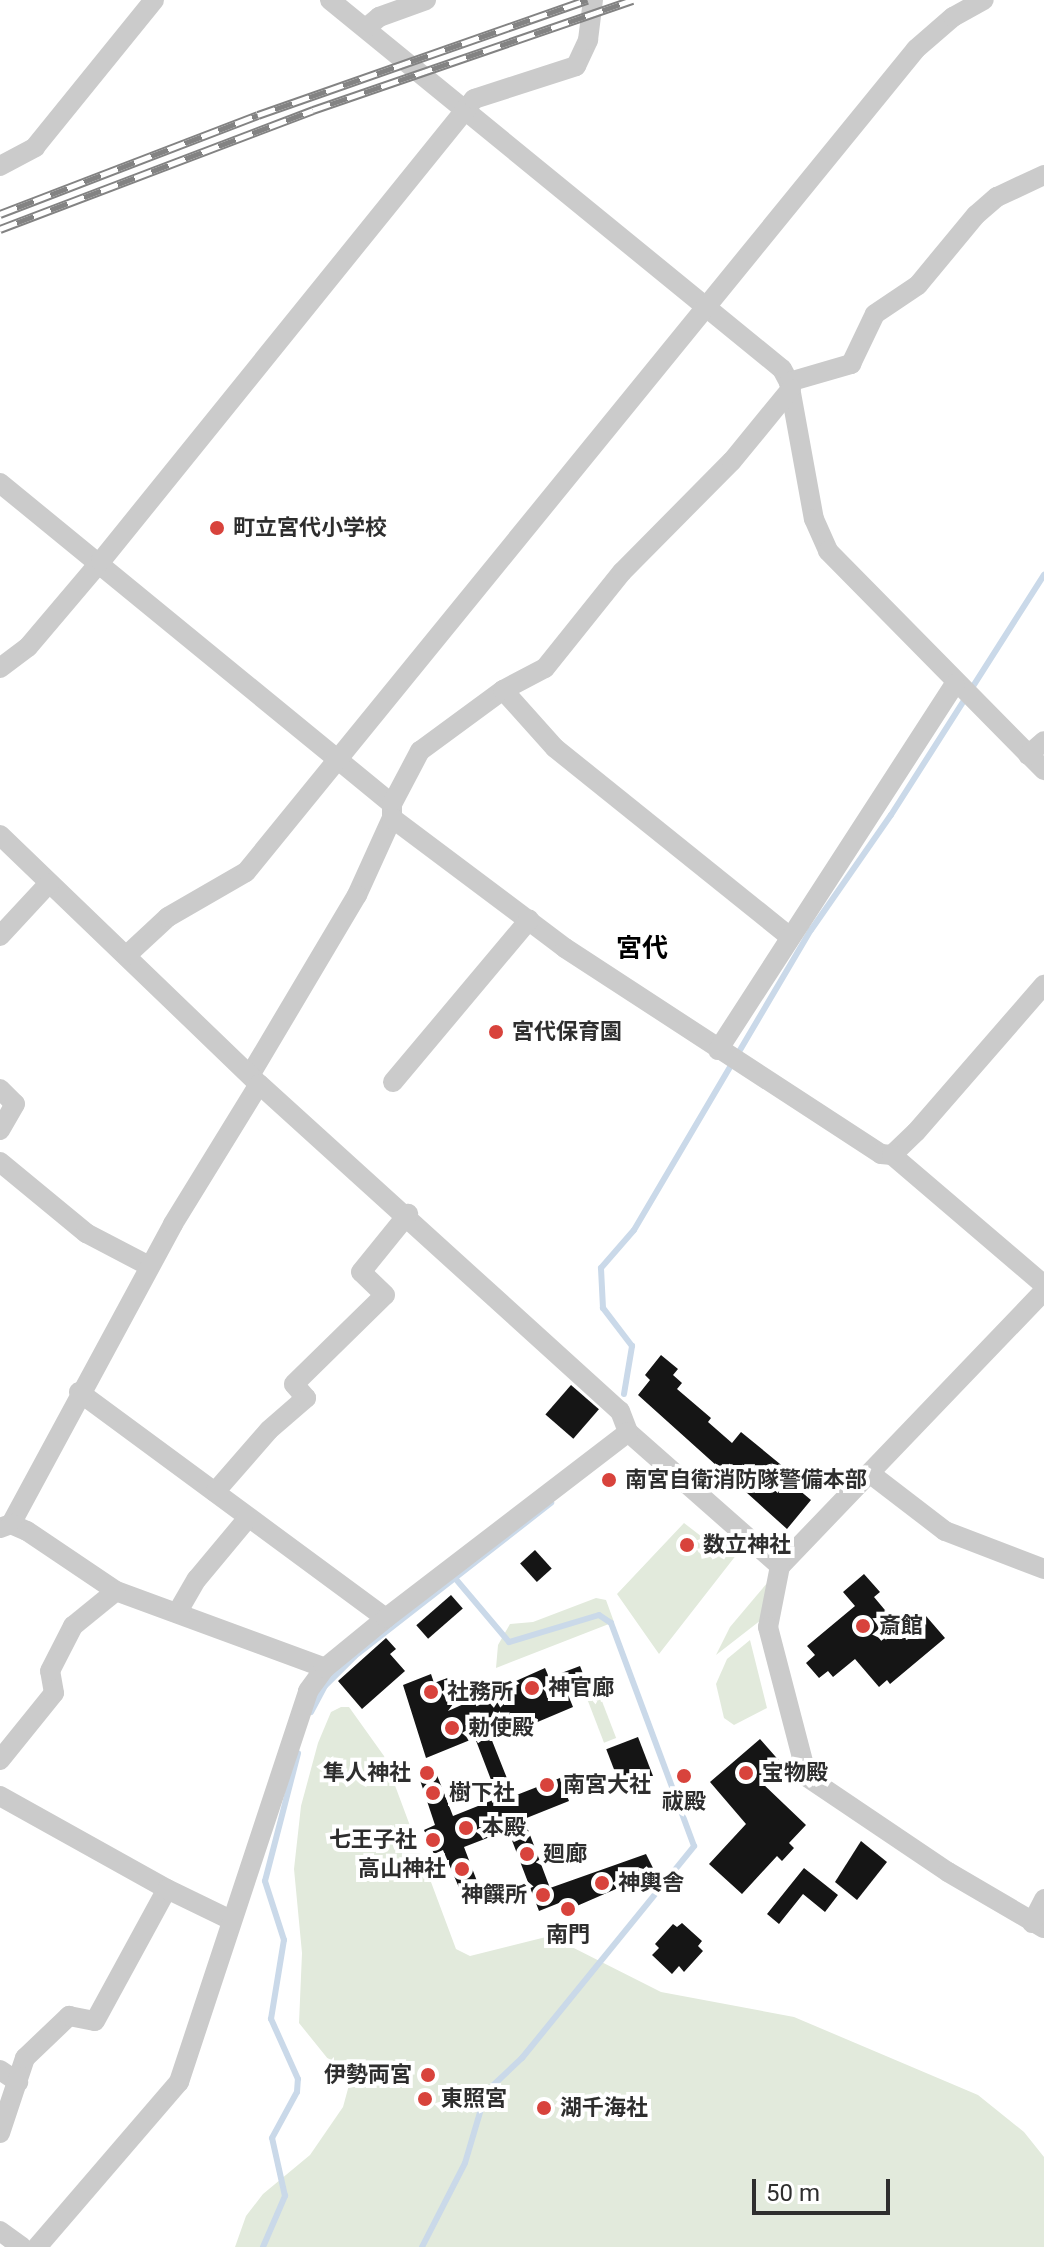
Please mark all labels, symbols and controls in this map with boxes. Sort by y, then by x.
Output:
place label: 町立宮代小学校 [233,515,387,541]
marker: 町立宮代小学校 [208,519,226,537]
district label: 宮代 [616,933,668,965]
place label: 宮代保育園 [512,1019,622,1045]
marker: 宮代保育園 [487,1023,505,1041]
place label: 南宮自衛消防隊警備本部 [625,1467,867,1493]
marker: 南宮自衛消防隊警備本部 [600,1471,618,1489]
place label: 数立神社 [703,1532,791,1558]
marker: 数立神社 [678,1536,696,1554]
place label: 斎館 [879,1613,923,1639]
marker: 斎館 [854,1617,872,1635]
place label: 神官廊 [548,1675,614,1701]
place label: 社務所 [447,1679,513,1705]
marker: 神官廊 [523,1679,541,1697]
marker: 社務所 [422,1683,440,1701]
place label: 勅使殿 [468,1715,534,1741]
marker: 勅使殿 [443,1719,461,1737]
place label: 隼人神社 [323,1760,411,1786]
place label: 宝物殿 [762,1760,828,1786]
marker: 隼人神社 [418,1764,436,1782]
marker: 宝物殿 [737,1764,755,1782]
marker: 祓殿 [675,1767,693,1785]
place label: 南宮大社 [563,1772,651,1798]
marker: 南宮大社 [538,1776,556,1794]
place label: 樹下社 [449,1780,515,1806]
marker: 樹下社 [424,1784,442,1802]
place label: 祓殿 [662,1789,706,1815]
place label: 本殿 [482,1815,526,1841]
marker: 本殿 [457,1819,475,1837]
place label: 七王子社 [329,1827,417,1853]
marker: 七王子社 [424,1831,442,1849]
place label: 廻廊 [543,1841,587,1867]
marker: 廻廊 [518,1845,536,1863]
place label: 高山神社 [358,1856,446,1882]
marker: 高山神社 [453,1860,471,1878]
place label: 神輿舎 [618,1870,684,1896]
marker: 神輿舎 [593,1874,611,1892]
place label: 神饌所 [461,1882,527,1908]
marker: 神饌所 [534,1886,552,1904]
marker: 南門 [559,1900,577,1918]
place label: 南門 [546,1922,590,1948]
place label: 伊勢両宮 [324,2062,412,2088]
marker: 伊勢両宮 [419,2066,437,2084]
place label: 東照宮 [441,2086,507,2112]
marker: 東照宮 [416,2090,434,2108]
place label: 湖千海社 [560,2095,648,2121]
marker: 湖千海社 [535,2099,553,2117]
scale bar [756,2163,894,2213]
text: 50 m [766,2179,820,2207]

